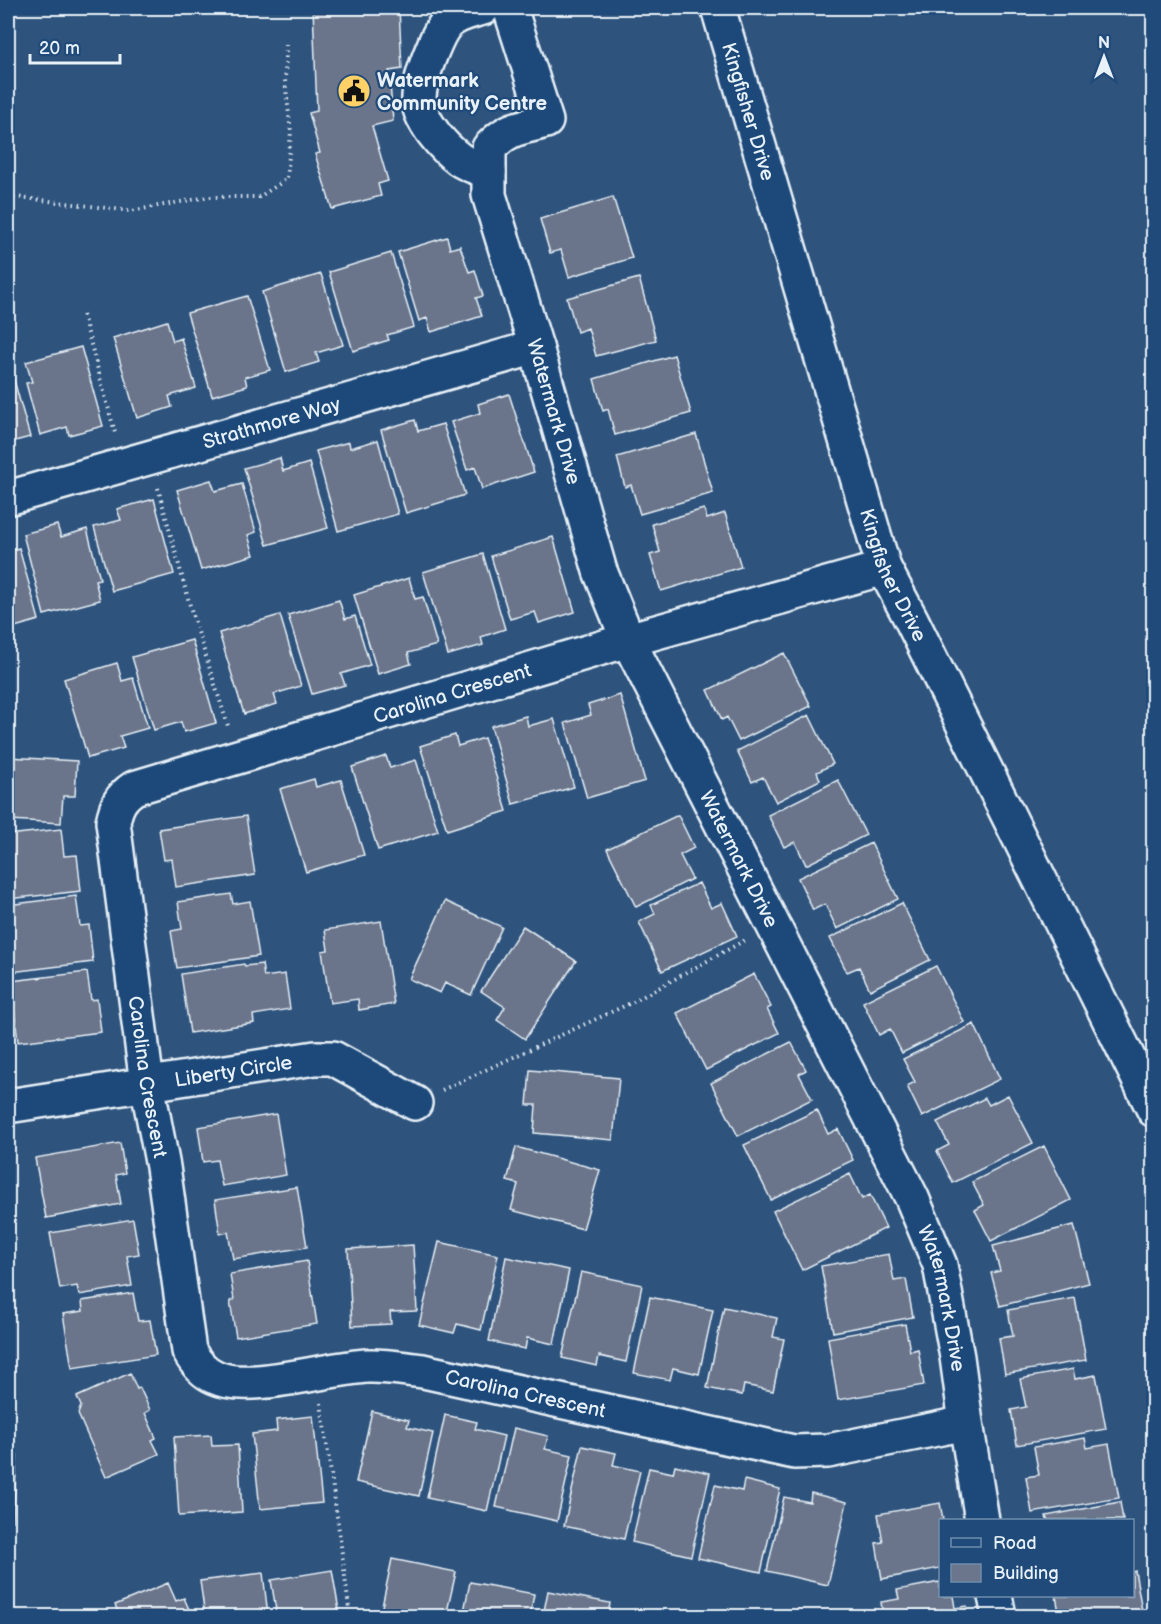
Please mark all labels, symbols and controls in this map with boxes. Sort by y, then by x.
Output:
scale bar [30,27,120,65]
north arrow [1074,27,1134,87]
text: N [1098,34,1110,53]
text: 20 m [39,38,80,59]
street label: Kingfisher Drive [716,40,780,184]
place label: Watermark Community Centre [377,69,547,116]
public building icon: Watermark Community Centre [336,73,372,109]
street label: Watermark Drive [521,336,586,487]
street label: Strathmore Way [200,393,343,455]
street label: Kingfisher Drive [854,506,931,646]
street label: Carolina Crescent [371,659,534,729]
street label: Watermark Drive [694,787,783,932]
street label: Carolina Crescent [123,994,172,1160]
street label: Liberty Circle [173,1051,294,1093]
street label: Watermark Drive [912,1222,970,1373]
street label: Carolina Crescent [443,1365,608,1424]
legend [939,1519,1134,1597]
text: Road [993,1533,1037,1554]
text: Building [993,1563,1059,1584]

